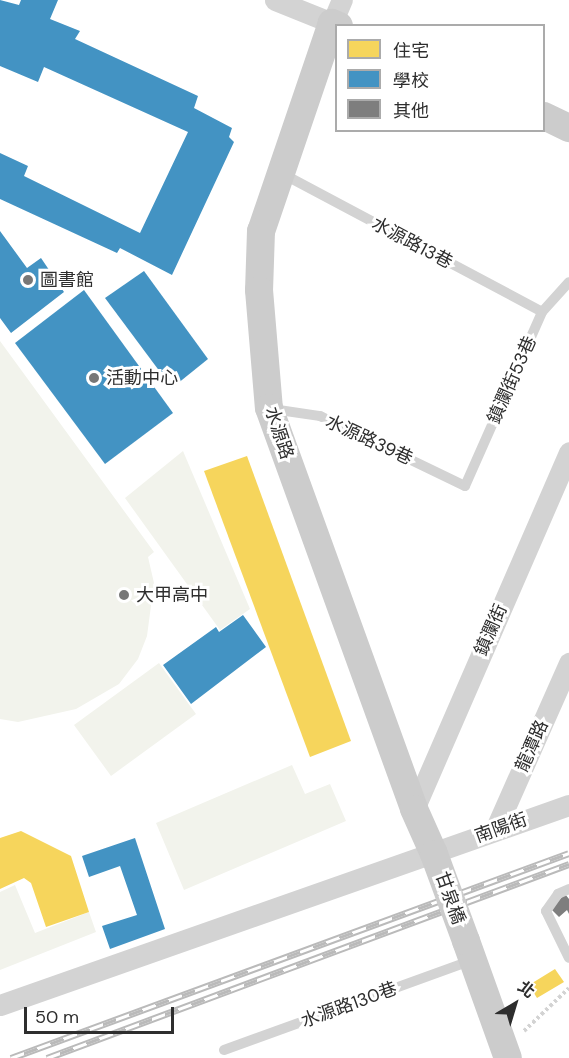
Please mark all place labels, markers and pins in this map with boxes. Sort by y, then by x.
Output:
place label: 圖書館 [40,269,94,291]
marker: 圖書館 [21,273,35,287]
place label: 活動中心 [106,367,178,389]
marker: 活動中心 [87,371,101,385]
place label: 大甲高中 [136,584,208,606]
marker: 大甲高中 [117,588,131,602]

